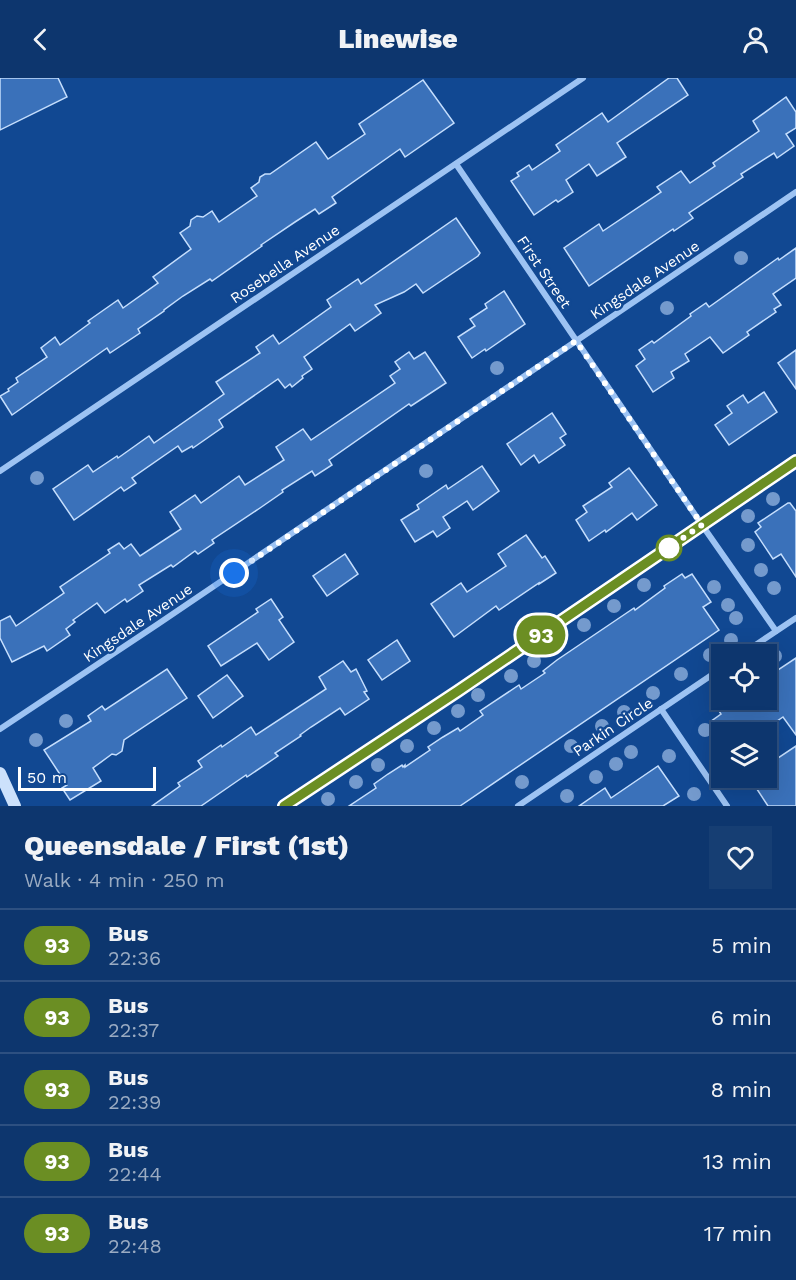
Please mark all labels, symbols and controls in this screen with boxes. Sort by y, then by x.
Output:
icon: back [24,23,57,56]
text: Linewise [338,23,458,55]
icon: person [739,23,772,56]
street label: Rosebella Avenue [227,221,343,307]
street label: First Street [513,232,575,312]
street label: Kingsdale Avenue [587,237,703,323]
unlabelled marker [656,535,682,561]
your location [219,558,249,588]
street label: Kingsdale Avenue [80,580,196,666]
line badge: 93 [514,616,568,654]
text: 93 [528,623,554,648]
map controls [711,644,777,788]
button: locate [711,644,777,710]
street label: Parkin Circle [570,694,656,760]
button: layers [711,722,777,788]
scale bar [18,764,156,792]
text: 50 m [27,768,67,787]
button: heart [709,826,772,889]
text: Queensdale / First (1st) [24,829,349,862]
text: Walk · 4 min · 250 m [24,868,225,892]
text: Bus [108,921,148,946]
text: 93 [44,933,70,958]
text: 5 min [711,933,772,958]
text: 22:36 [108,946,161,970]
text: Bus [108,993,148,1018]
text: 93 [44,1005,70,1030]
text: 6 min [711,1005,772,1030]
text: 22:37 [108,1018,159,1042]
text: Bus [108,1065,148,1090]
text: 93 [44,1077,70,1102]
text: 8 min [711,1077,772,1102]
text: 22:39 [108,1090,161,1114]
text: Bus [108,1137,148,1162]
text: 93 [44,1149,70,1174]
text: 13 min [703,1149,772,1174]
text: 22:44 [108,1162,162,1186]
text: Bus [108,1209,148,1234]
text: 93 [44,1221,70,1246]
text: 17 min [704,1221,772,1246]
text: 22:48 [108,1234,162,1258]

